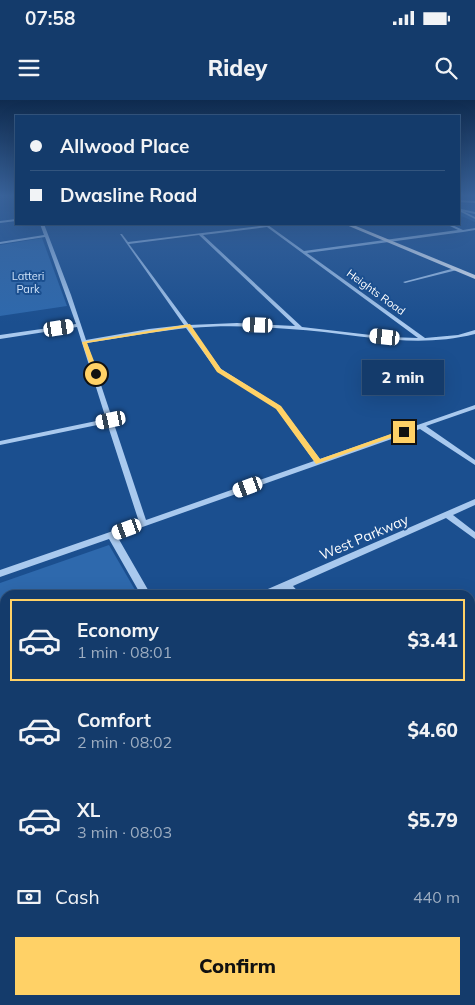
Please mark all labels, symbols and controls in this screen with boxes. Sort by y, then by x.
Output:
text: 07:58 [25,6,75,30]
icon: menu [15,54,43,82]
text: Ridey [208,54,267,82]
icon: search [432,54,460,82]
text: Allwood Place [60,134,189,158]
text: Dwasline Road [60,183,197,207]
street label: Heights Road [344,266,408,318]
park label: Latteri Park [12,269,44,296]
car [242,317,273,333]
car [43,318,74,338]
car [369,328,400,346]
callout: 2 min [363,360,445,394]
route start [85,363,107,385]
text: 2 min [382,367,424,387]
car [94,410,127,430]
route end [393,421,415,443]
car [231,475,264,499]
street label: West Parkway [317,510,412,564]
car [110,517,143,541]
icon: car [17,618,62,663]
text: Economy [77,618,159,642]
text: $3.41 [407,628,458,652]
text: 1 min · 08:01 [77,642,172,662]
icon: car [17,708,62,753]
text: Comfort [77,708,151,732]
text: $4.60 [407,718,458,742]
text: 2 min · 08:02 [77,732,172,752]
icon: car [17,798,62,843]
text: XL [77,798,100,822]
text: $5.79 [407,808,458,832]
text: 3 min · 08:03 [77,822,172,842]
icon: cash [15,883,43,911]
text: Cash [55,885,100,909]
text: 440 m [413,887,460,907]
button: Confirm [15,937,460,995]

